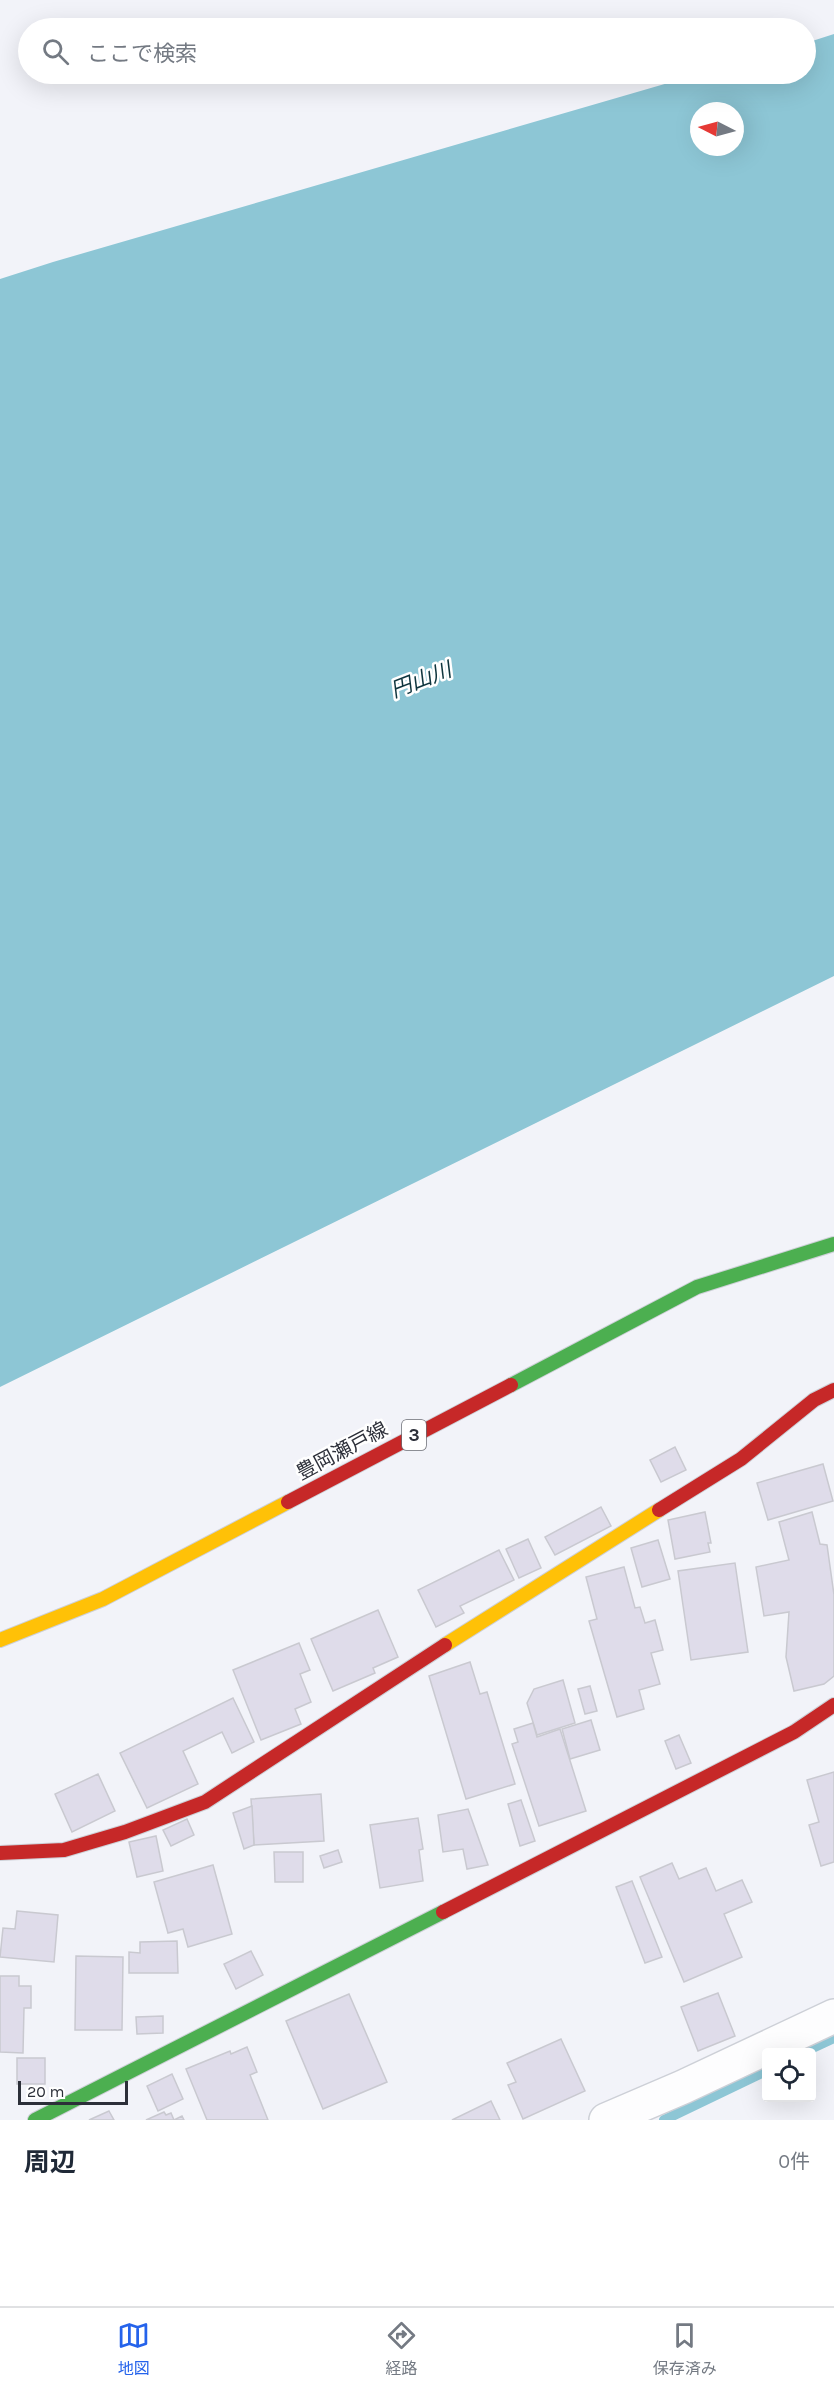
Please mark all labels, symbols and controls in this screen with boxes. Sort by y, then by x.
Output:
search box [18,18,816,84]
icon: search [39,35,72,68]
text: ここで検索 [87,41,197,67]
north arrow [690,102,744,156]
water label: 円山川 [387,657,457,702]
street label: 豊岡瀬戸線 [292,1417,392,1485]
road number: 3 [402,1420,426,1450]
map controls [762,2048,816,2102]
button: locate [762,2048,816,2102]
scale bar [18,2078,128,2106]
text: 20 m [27,2082,65,2101]
text: 周辺 [24,2147,76,2178]
text: 0件 [778,2150,810,2173]
tab: 地図 [117,2319,150,2379]
tab: 経路 [385,2319,418,2379]
tab: 保存済み [653,2319,717,2379]

